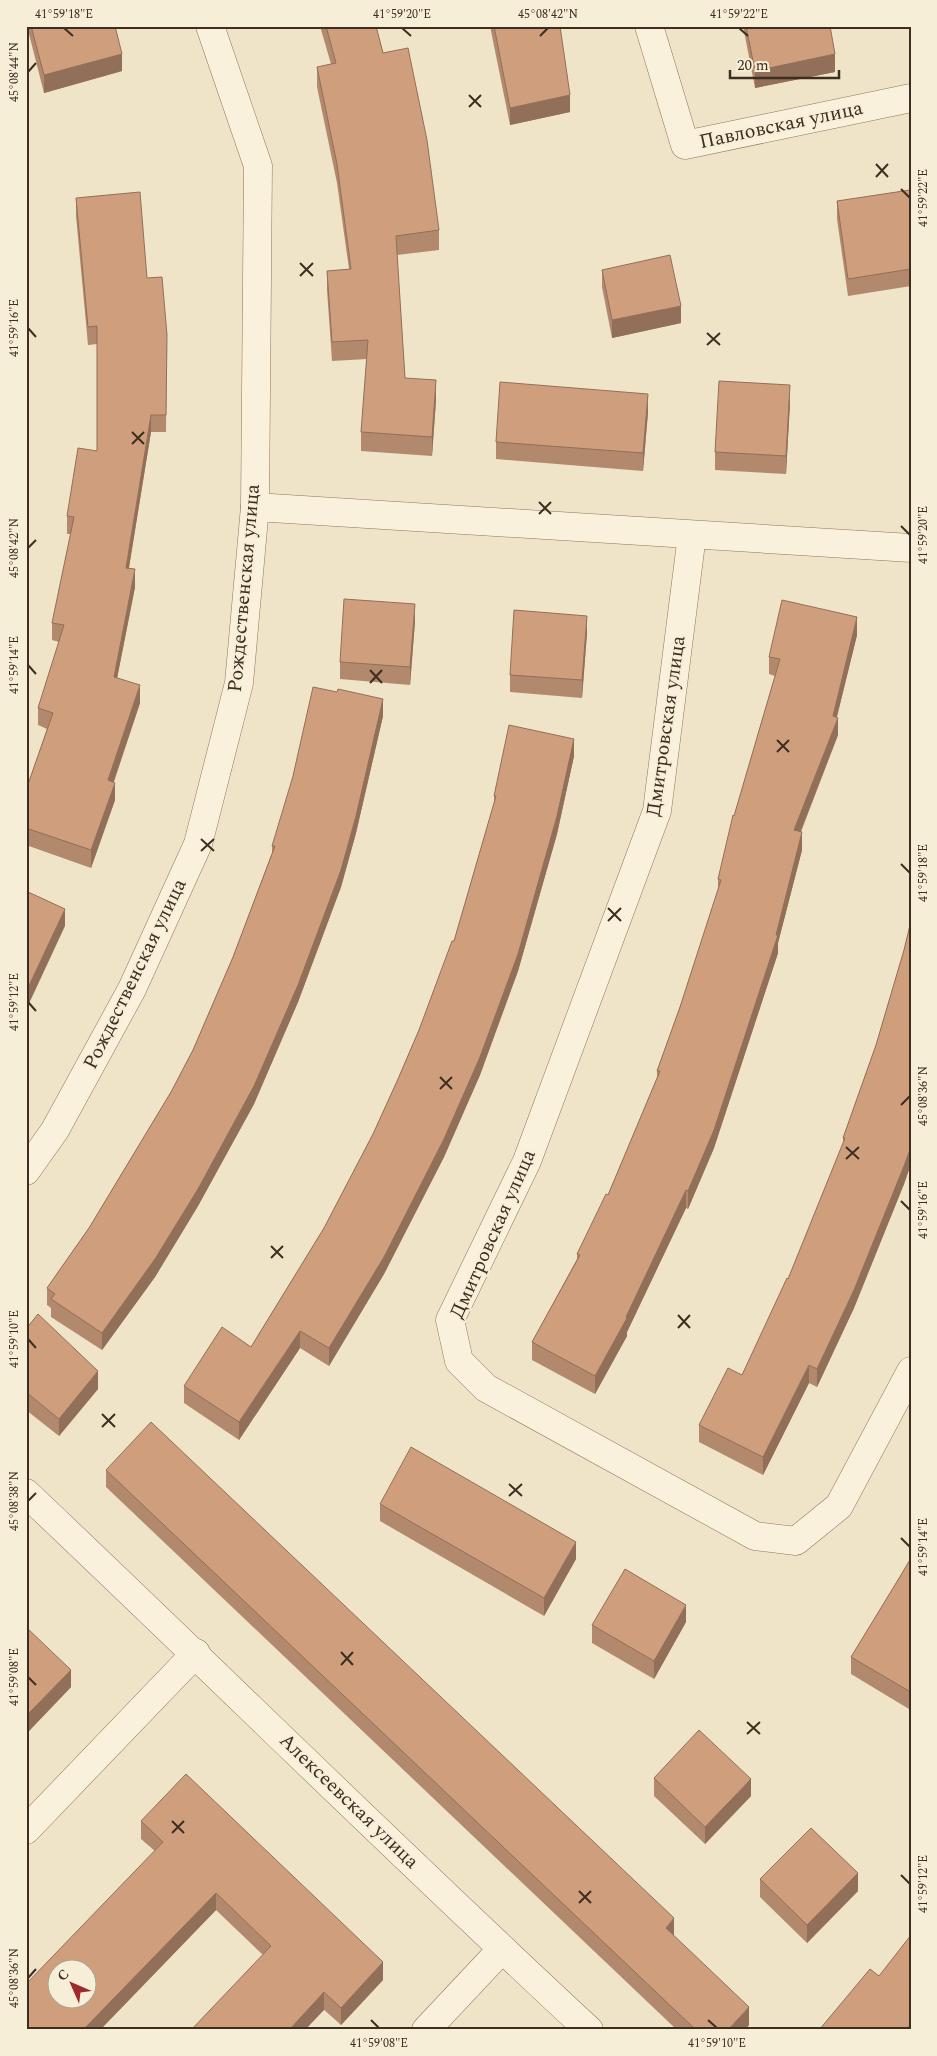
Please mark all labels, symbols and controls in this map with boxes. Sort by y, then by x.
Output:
text: 41°59'18"E [35,5,93,24]
text: 41°59'20"E [373,5,431,24]
text: 45°08'42"N [518,5,578,24]
text: 41°59'22"E [710,5,768,24]
text: 45°08'44"N [5,42,24,102]
scale bar [730,48,838,80]
text: 20 m [737,54,769,77]
street label: Павловская улица [696,93,866,157]
text: 41°59'22"E [914,169,933,227]
text: 41°59'16"E [5,299,24,357]
street label: Рождественская улица [220,482,268,693]
text: 41°59'20"E [914,506,933,564]
text: 45°08'42"N [5,518,24,578]
street label: Дмитровская улица [638,633,694,818]
text: 41°59'14"E [5,636,24,694]
text: 41°59'18"E [914,844,933,902]
street label: Рождественская улица [76,873,194,1075]
text: 41°59'12"E [5,973,24,1031]
text: 45°08'36"N [914,1066,933,1126]
street label: Дмитровская улица [442,1144,544,1323]
text: 41°59'16"E [914,1181,933,1239]
text: 41°59'10"E [5,1310,24,1368]
text: 45°08'38"N [5,1471,24,1531]
text: 41°59'14"E [914,1518,933,1576]
text: 41°59'08"E [5,1648,24,1706]
street label: Алексеевская улица [272,1726,426,1876]
text: 41°59'12"E [914,1855,933,1913]
text: 45°08'36"N [5,1948,24,2008]
north arrow [48,1958,98,2008]
text: С [52,1964,74,1986]
text: 41°59'08"E [350,2034,408,2053]
text: 41°59'10"E [688,2034,746,2053]

